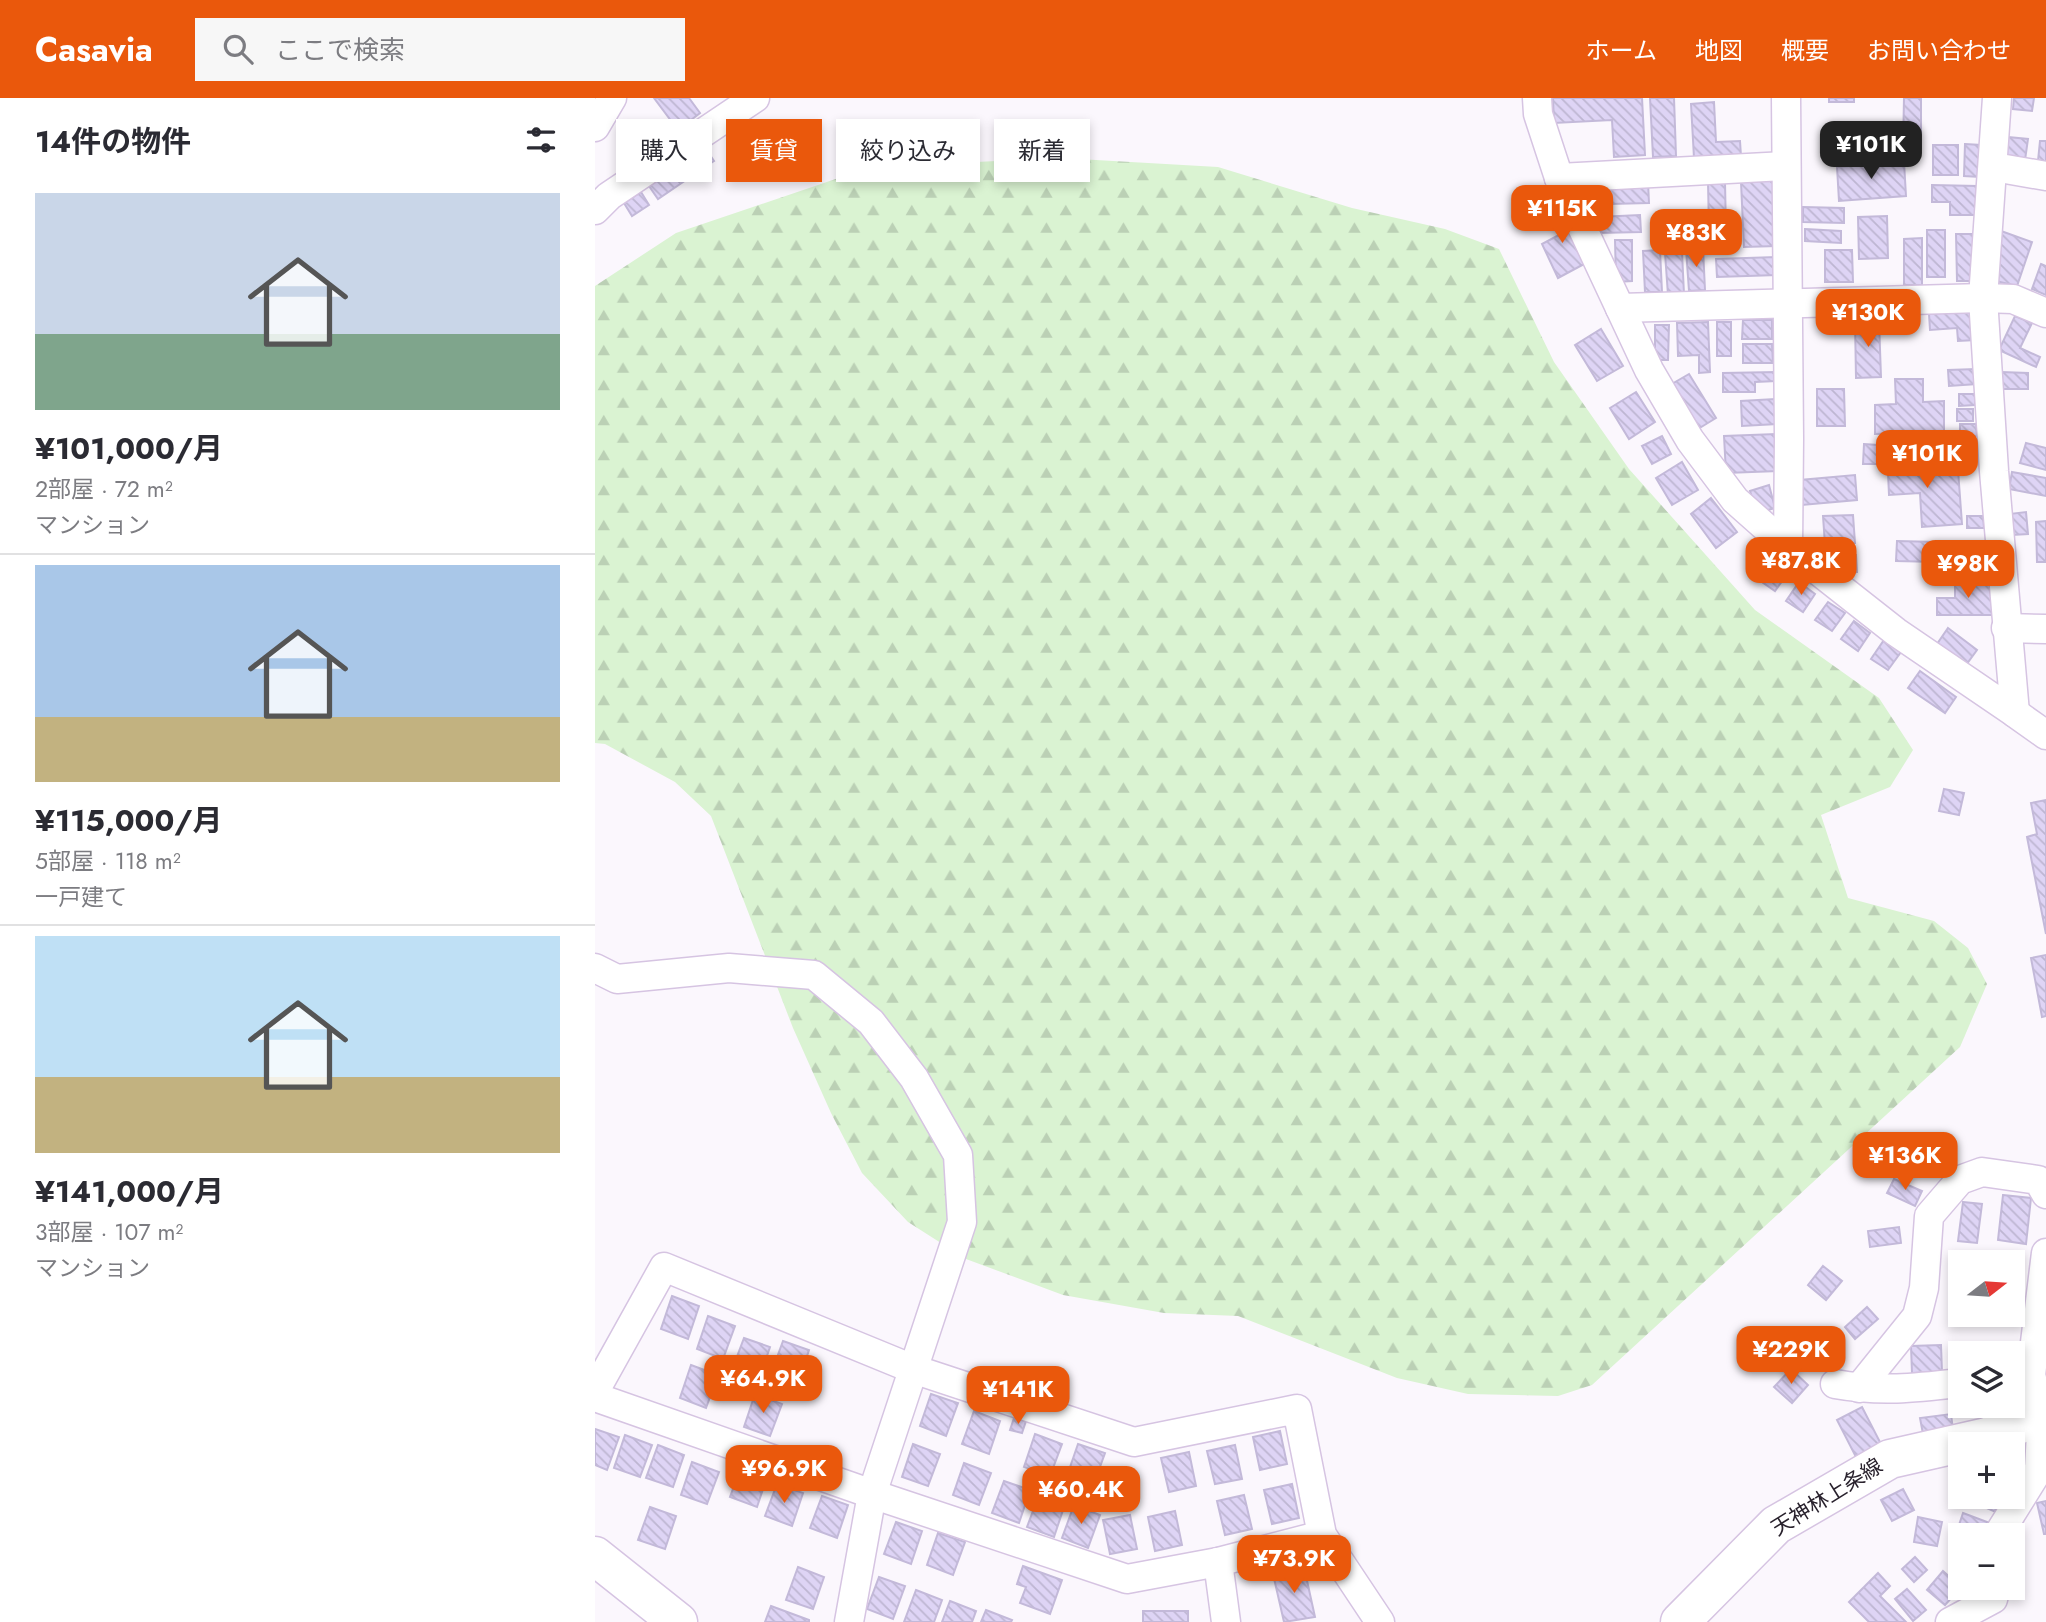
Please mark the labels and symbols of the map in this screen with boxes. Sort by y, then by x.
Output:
pin: ¥101K [1822,122,1920,181]
pin: ¥115K [1513,186,1611,245]
pin: ¥83K [1655,209,1737,269]
pin: ¥130K [1819,289,1917,349]
pin: ¥101K [1878,430,1976,490]
pin: ¥87.8K [1744,538,1858,597]
pin: ¥98K [1927,540,2009,600]
pin: ¥136K [1856,1132,1954,1192]
north arrow [1948,1250,2025,1326]
pin: ¥229K [1742,1326,1840,1386]
pin: ¥64.9K [706,1356,820,1415]
pin: ¥141K [969,1366,1067,1426]
pin: ¥96.9K [727,1446,841,1505]
street label: 天神林上条線 [1766,1451,1888,1543]
pin: ¥60.4K [1024,1466,1138,1526]
pin: ¥73.9K [1237,1536,1351,1595]

